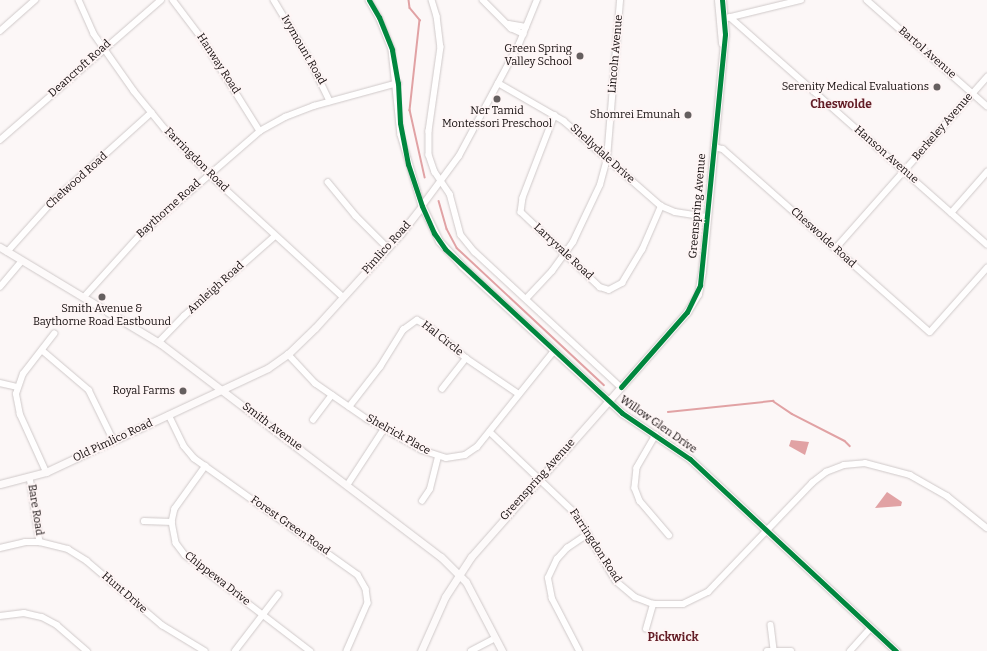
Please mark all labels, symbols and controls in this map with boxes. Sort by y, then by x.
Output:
street label: Ivymount Road [278,13,328,87]
street label: Lincoln Avenue [606,14,626,94]
street label: Bartol Avenue [896,24,958,82]
street label: Hanway Road [194,31,242,97]
street label: Deancroft Road [46,38,114,100]
place label: Green Spring Valley School [504,43,572,69]
marker: Green Spring Valley School [575,51,585,61]
place label: Serenity Medical Evaluations [782,80,929,94]
marker: Serenity Medical Evaluations [932,82,942,92]
street label: Berkeley Avenue [910,91,976,163]
marker: Ner Tamid Montessori Preschool [492,94,502,104]
district label: Cheswolde [810,98,872,112]
place label: Ner Tamid Montessori Preschool [442,105,552,131]
place label: Shomrei Emunah [590,108,680,122]
marker: Shomrei Emunah [683,110,693,120]
street label: Shellydale Drive [567,122,637,186]
street label: Hanson Avenue [851,123,921,187]
street label: Farringdon Road [161,125,231,195]
street label: Chelwood Road [43,150,111,212]
street label: Greenspring Avenue [687,153,709,259]
street label: Baythorne Road [134,177,204,241]
street label: Cheswolde Road [788,205,858,271]
street label: Pimlico Road [360,219,414,277]
street label: Larryvale Road [531,221,595,283]
street label: Amleigh Road [185,259,247,317]
marker: Smith Avenue & Baythorne Road Eastbound [97,292,107,302]
place label: Smith Avenue & Baythorne Road Eastbound [33,303,171,329]
street label: Hal Circle [419,319,465,359]
place label: Royal Farms [113,384,175,398]
marker: Royal Farms [178,386,188,396]
street label: Willow Glen Drive [617,394,699,456]
street label: Smith Avenue [239,400,305,454]
street label: Shelrick Place [364,412,432,458]
street label: Old Pimlico Road [71,417,155,465]
street label: Greenspring Avenue [498,436,578,524]
street label: Bare Road [24,484,46,536]
street label: Forest Green Road [248,494,332,558]
street label: Farringdon Road [566,507,624,585]
street label: Chippewa Drive [182,549,252,609]
street label: Hunt Drive [99,570,149,616]
district label: Pickwick [647,631,699,645]

